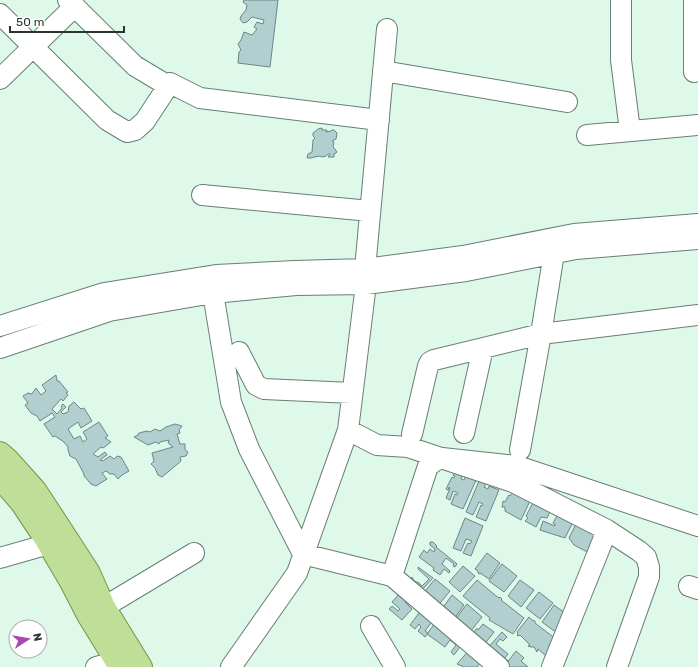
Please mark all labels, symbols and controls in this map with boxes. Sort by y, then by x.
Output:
scale bar [10,8,124,34]
text: 50 m [16,15,44,29]
north arrow [8,619,48,659]
text: N [30,632,44,642]

